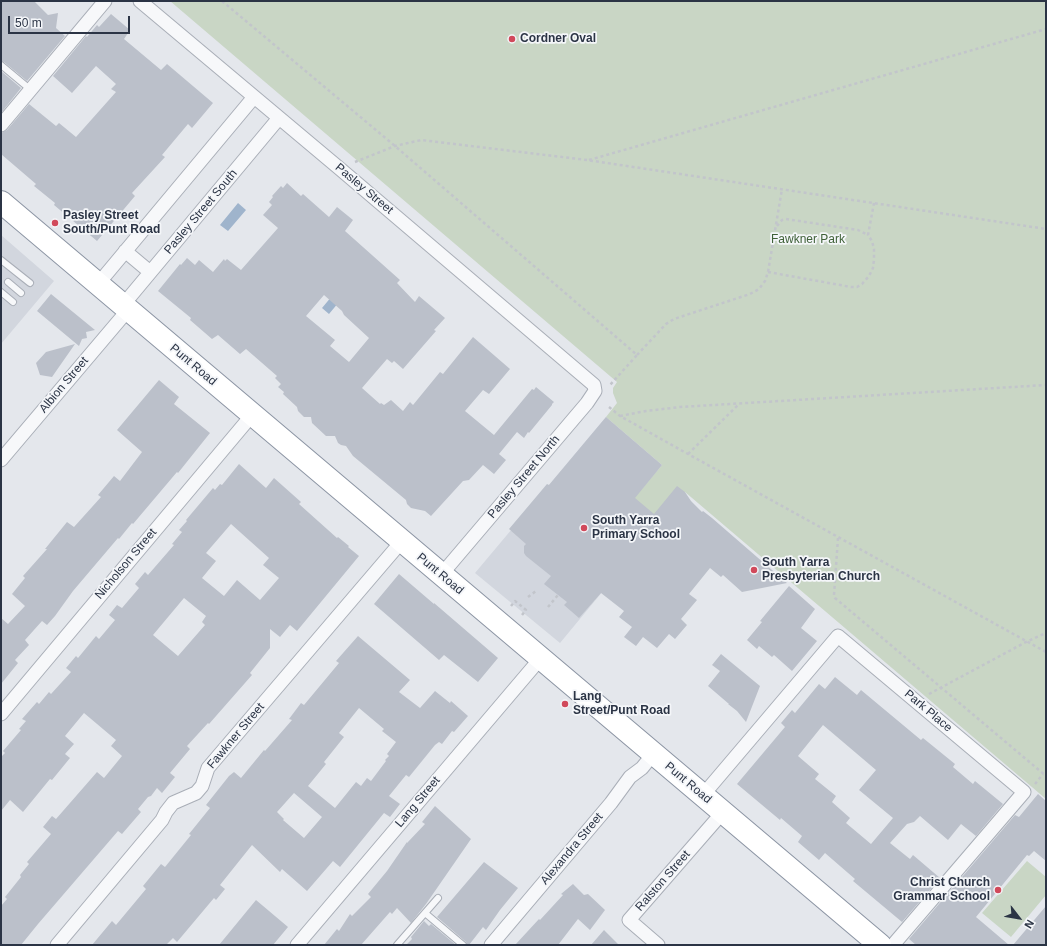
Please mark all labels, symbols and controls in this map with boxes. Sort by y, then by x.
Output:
scale bar [10,8,132,34]
text: 50 m [15,16,42,30]
place label: Cordner Oval [520,32,596,46]
marker: Cordner Oval [507,34,517,44]
street label: Pasley Street [332,161,396,217]
street label: Pasley Street South [161,167,241,257]
place label: Pasley Street South/Punt Road [63,209,160,237]
marker: Pasley Street South/Punt Road [50,218,60,228]
park label: Fawkner Park [771,233,845,247]
street label: Punt Road [167,341,219,389]
street label: Albion Street [36,354,92,416]
street label: Pasley Street North [485,433,563,521]
place label: South Yarra Primary School [592,514,680,542]
marker: South Yarra Primary School [579,523,589,533]
street label: Nicholson Street [92,526,160,602]
street label: Punt Road [414,550,466,598]
place label: South Yarra Presbyterian Church [762,556,880,584]
marker: South Yarra Presbyterian Church [749,565,759,575]
street label: Park Place [901,687,955,735]
place label: Lang Street/Punt Road [573,690,670,718]
marker: Lang Street/Punt Road [560,699,570,709]
street label: Fawkner Street [204,700,268,772]
street label: Punt Road [662,759,714,807]
street label: Lang Street [393,774,443,830]
street label: Alexandra Street [538,810,606,888]
street label: Ralston Street [633,848,693,914]
place label: Christ Church Grammar School [893,876,990,904]
marker: Christ Church Grammar School [993,885,1003,895]
north arrow [999,898,1039,938]
text: N [1022,918,1036,931]

